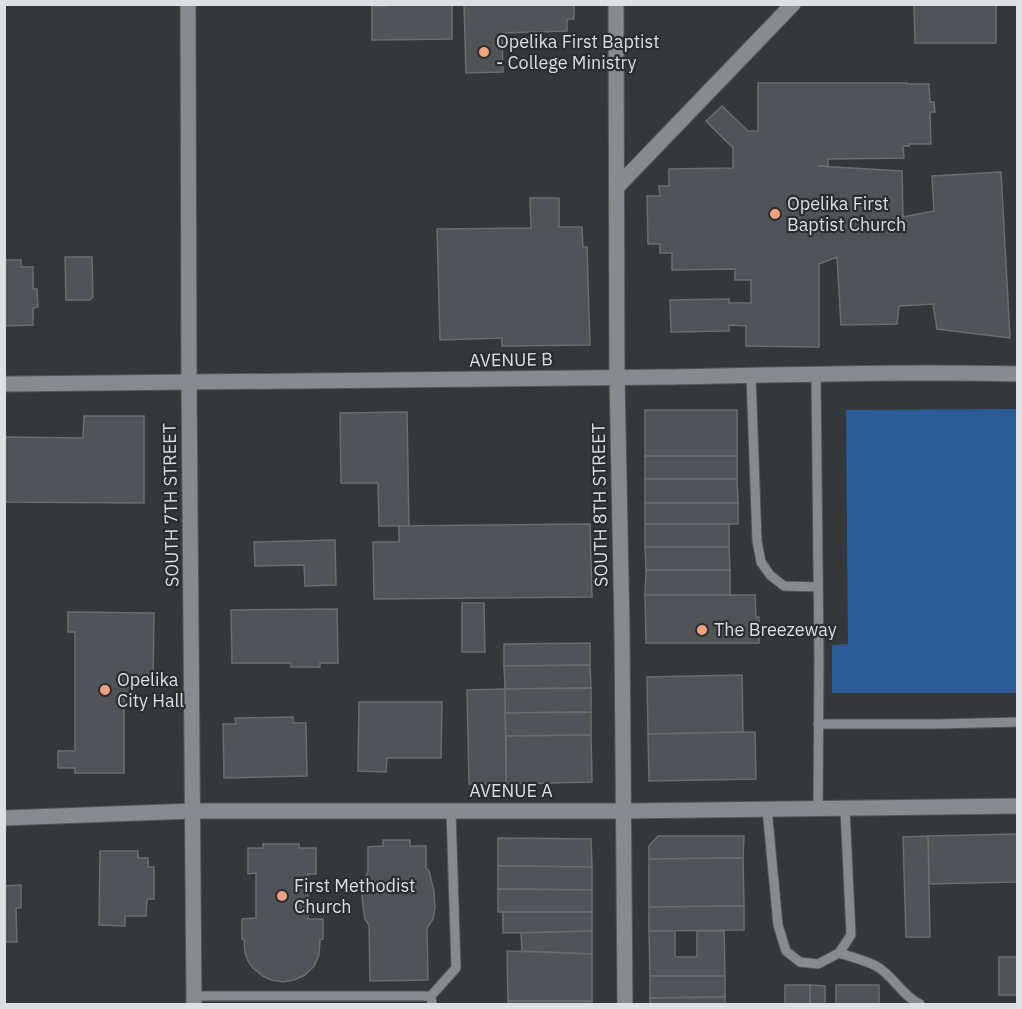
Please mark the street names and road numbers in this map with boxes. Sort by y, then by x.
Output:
street label: AVENUE B [469,347,553,372]
street label: SOUTH 7TH STREET [158,423,183,587]
street label: SOUTH 8TH STREET [587,423,612,587]
street label: AVENUE A [469,779,553,802]

